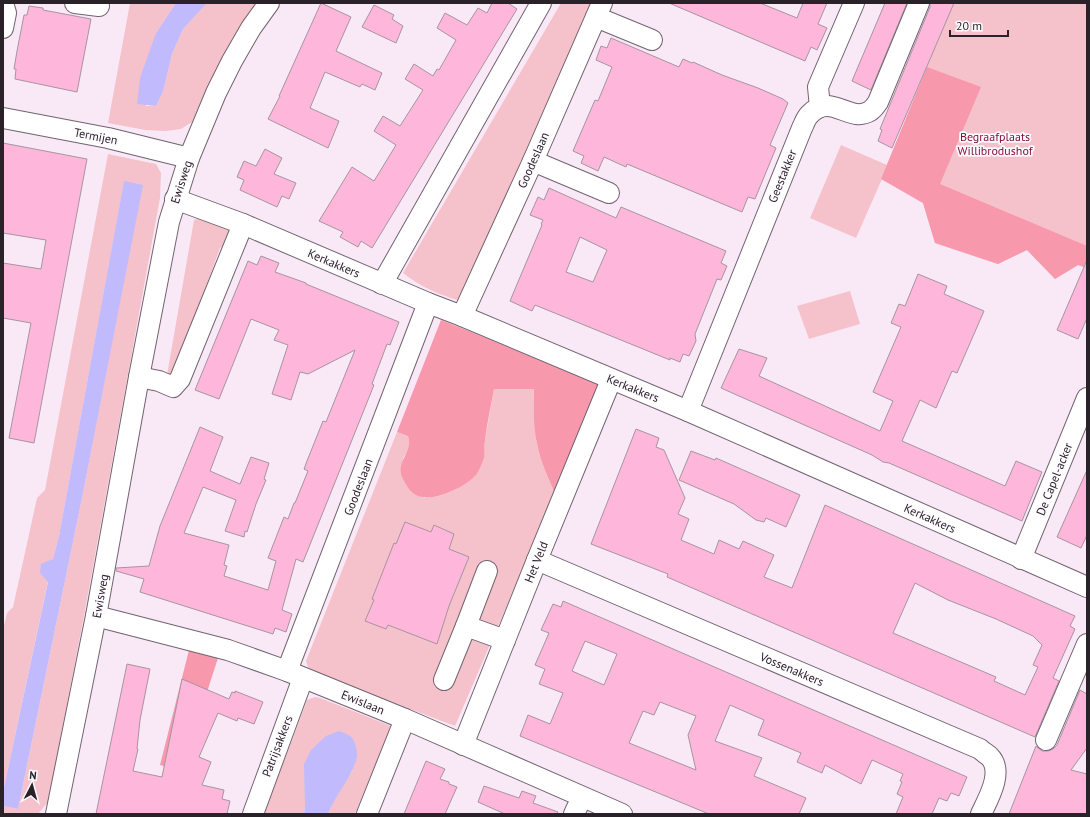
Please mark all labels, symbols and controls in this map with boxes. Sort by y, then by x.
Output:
scale bar [950,12,1008,38]
text: 20 m [956,18,982,33]
street label: Termijen [73,124,119,148]
park label: Begraafplaats Willibrodushof [957,129,1034,158]
street label: Goodeslaan [514,130,552,190]
street label: Geestakker [765,147,799,205]
street label: Ewisweg [167,158,195,206]
street label: Kerkakkers [306,245,362,281]
street label: Kerkakkers [605,371,661,405]
street label: De Capel-acker [1033,440,1075,518]
street label: Goodeslaan [340,456,376,518]
street label: Kerkakkers [902,500,958,536]
street label: Het Veld [521,539,551,585]
street label: Ewisweg [89,573,111,619]
street label: Vossenakkers [757,648,826,689]
street label: Ewislaan [339,687,387,717]
street label: Patrijsakkers [258,713,296,779]
north arrow [12,765,52,805]
text: N [29,768,37,782]

